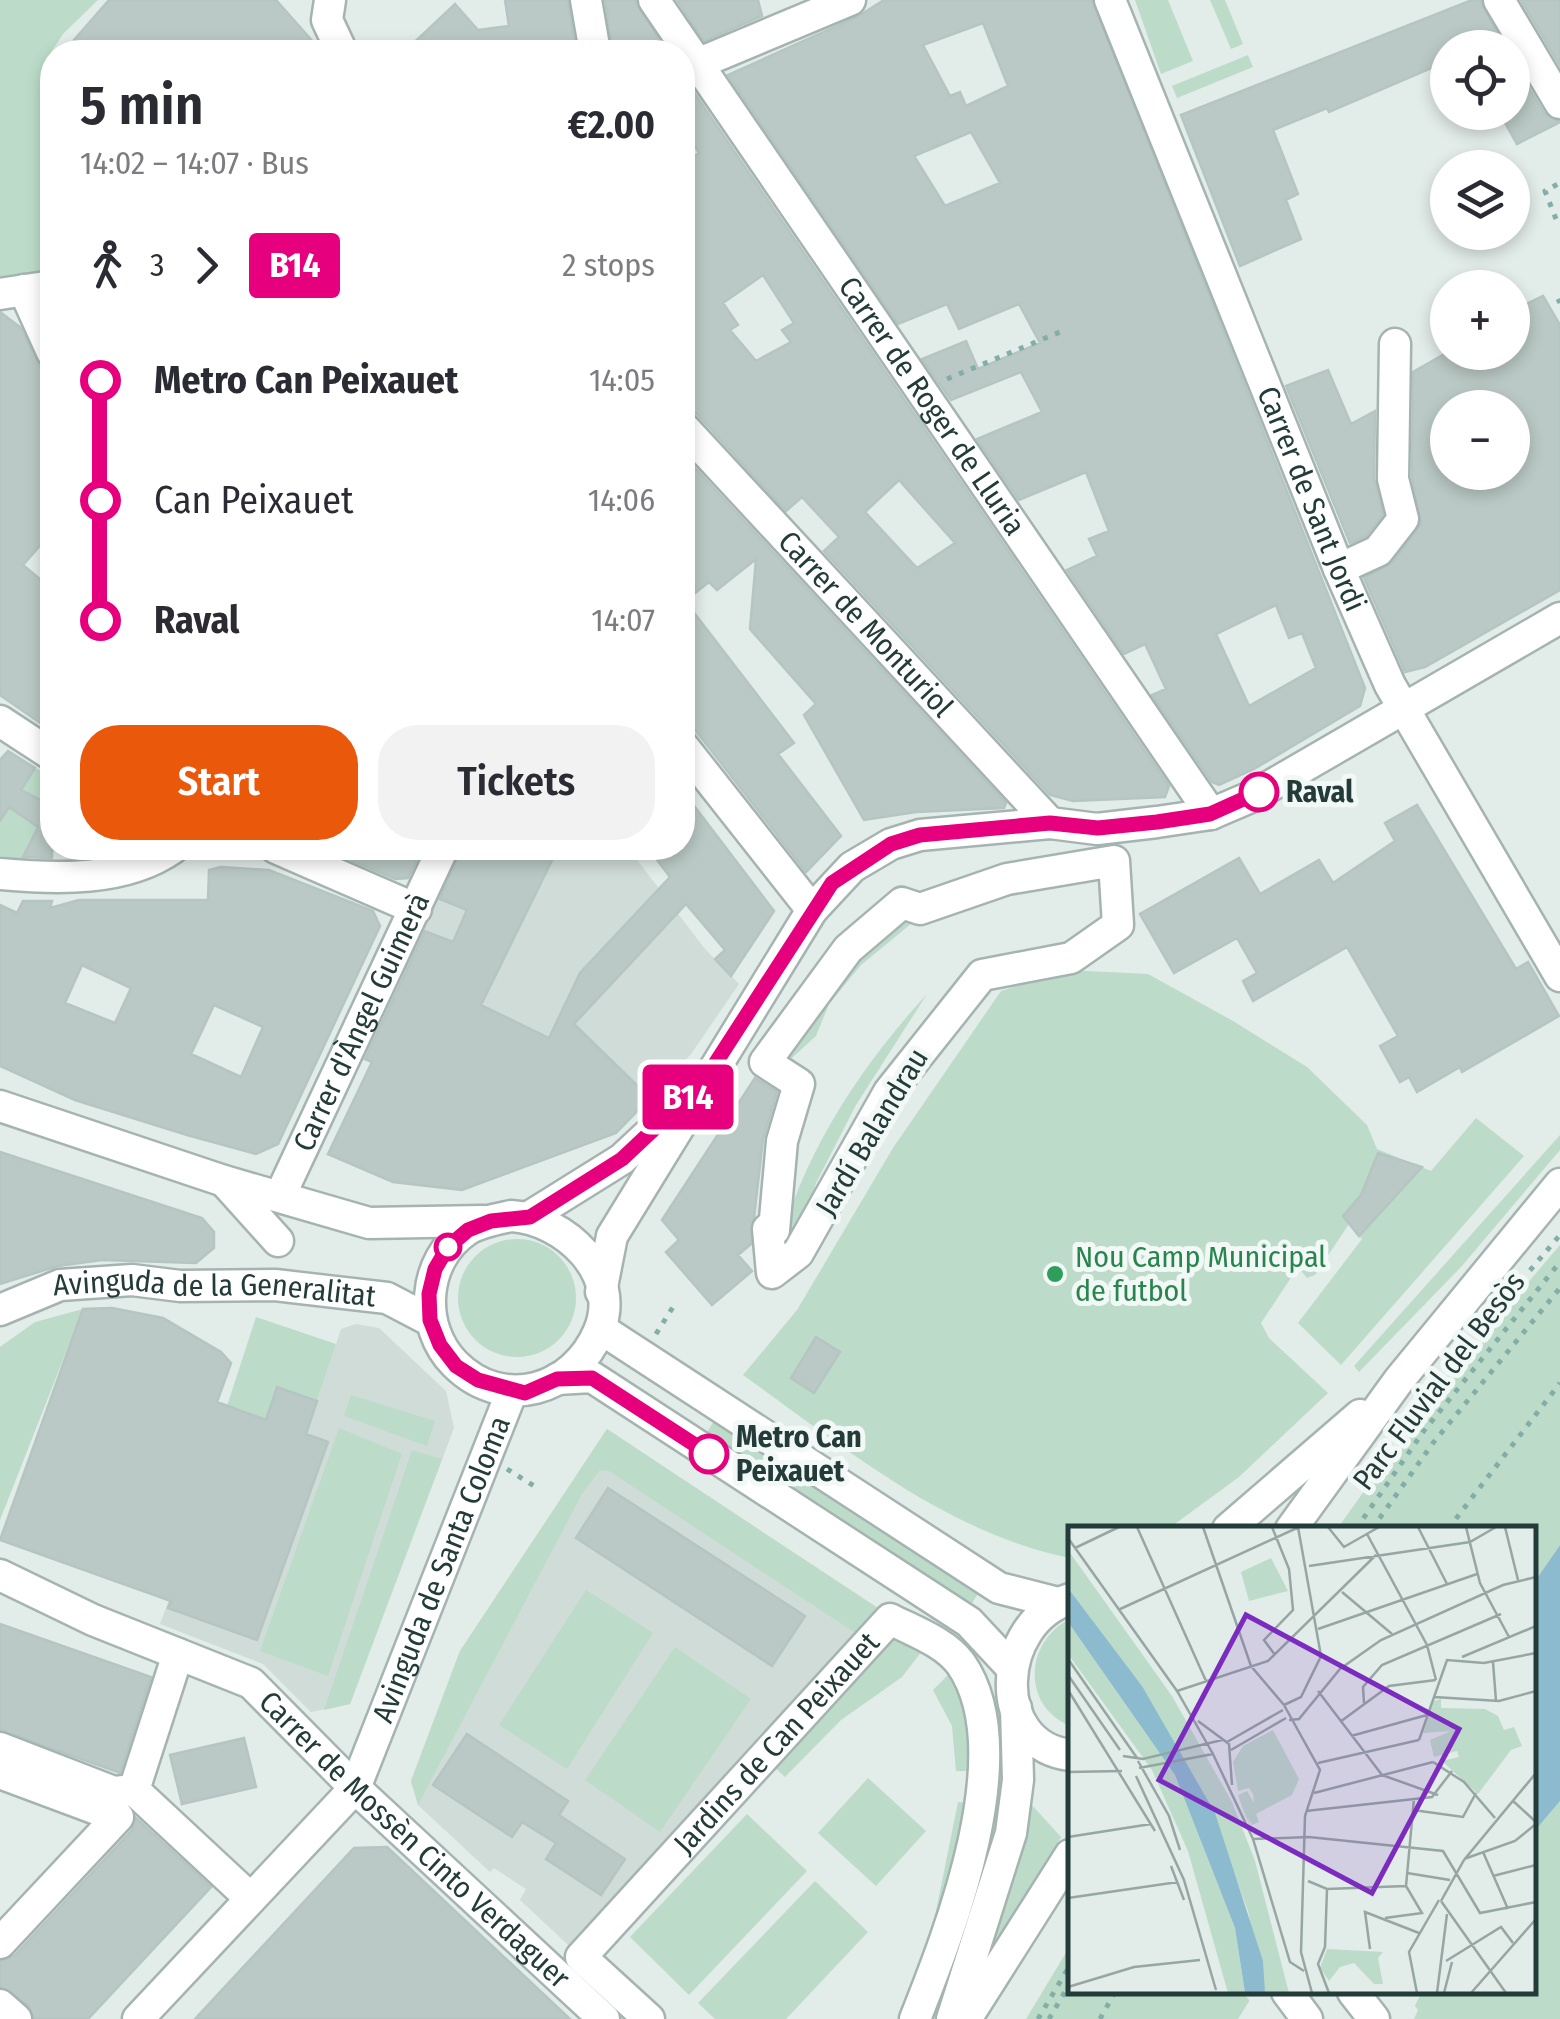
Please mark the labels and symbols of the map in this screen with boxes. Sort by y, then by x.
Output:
street label: Carrer de Roger de Lluria [831,270,1033,542]
street label: Carrer de Sant Jordi [1249,381,1373,617]
street label: Carrer de Monturiol [771,524,960,724]
marker: Raval [1240,773,1278,811]
place label: Raval [1286,774,1354,810]
street label: Carrer d'Àngel Guimerà [286,887,437,1157]
street label: Jardí Balandrau [808,1042,936,1222]
line badge: B14 [630,1064,746,1130]
unlabelled marker [435,1234,461,1260]
place label: Nou Camp Municipal de futbol [1075,1239,1326,1309]
street label: Avinguda de la Generalitat [52,1262,378,1315]
marker: Nou Camp Municipal de futbol [1044,1263,1066,1285]
street label: Parc Fluvial del Besòs [1345,1265,1533,1497]
street label: Avinguda de Santa Coloma [365,1411,518,1728]
place label: Metro Can Peixauet [736,1419,862,1489]
marker: Metro Can Peixauet [690,1435,728,1473]
inset map [1068,1526,1535,1994]
street label: Jardins de Can Peixauet [666,1625,887,1861]
street label: Carrer de Mossèn Cinto Verdaguer [251,1684,578,1996]

